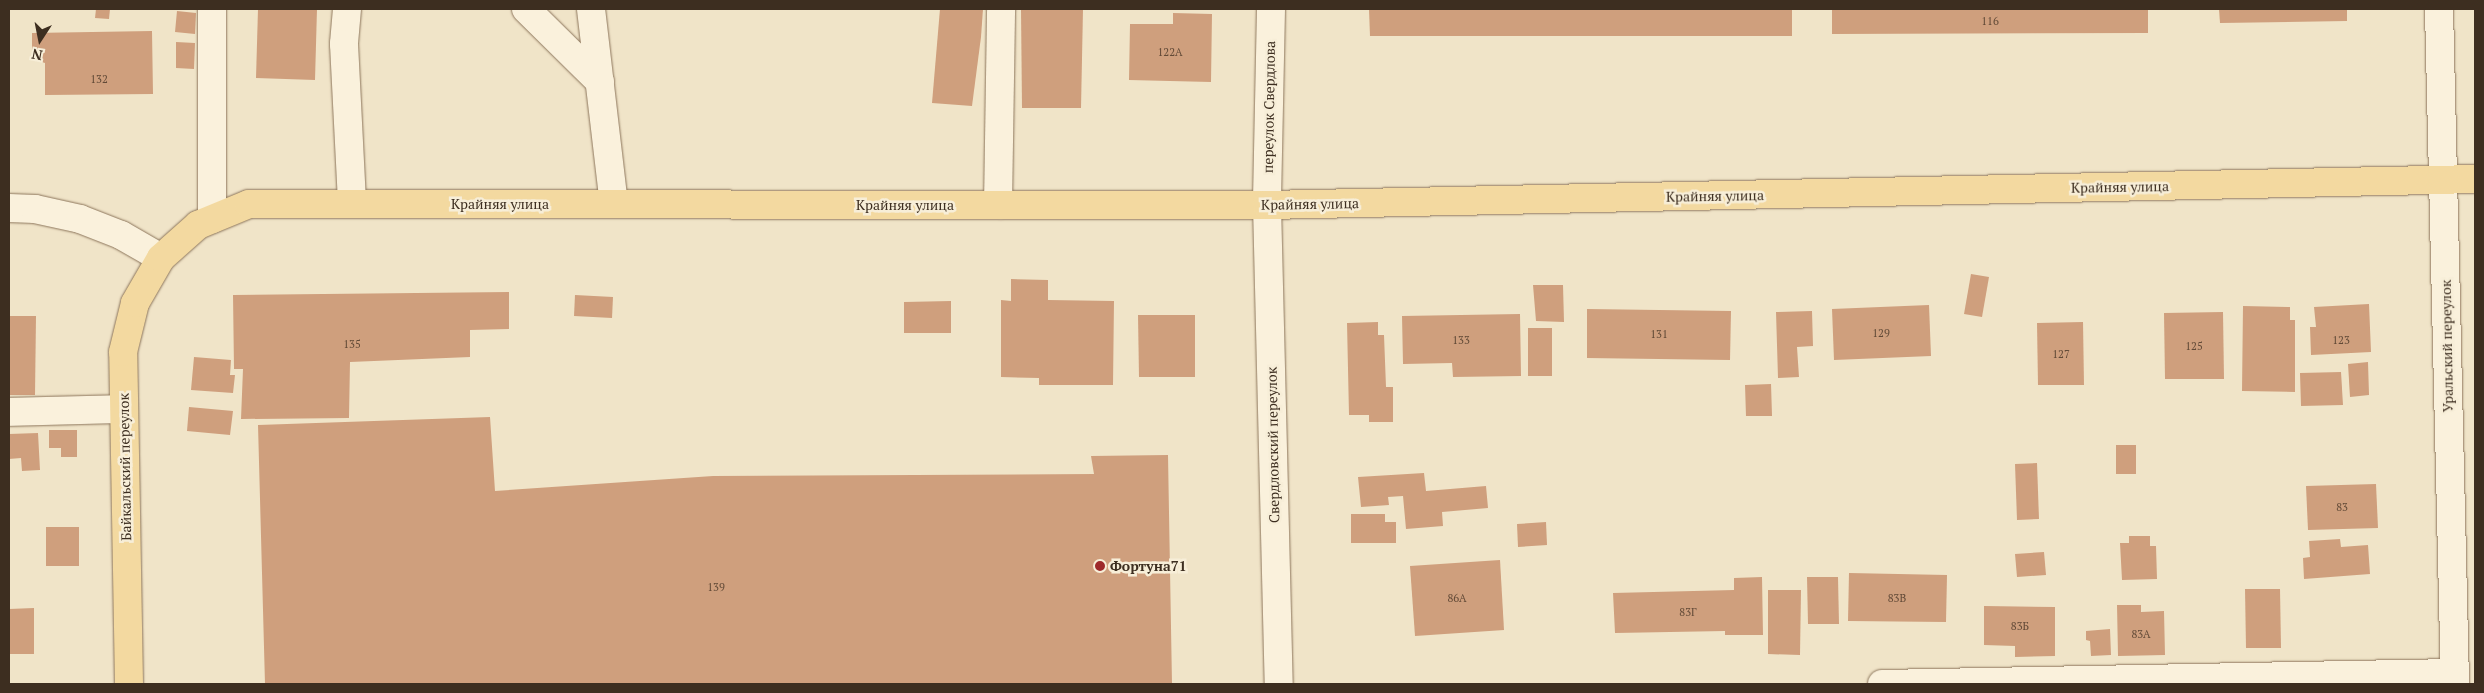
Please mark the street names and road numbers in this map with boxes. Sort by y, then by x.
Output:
street label: переулок Свердлова [1259,41,1279,173]
street label: Крайняя улица [2071,178,2169,196]
street label: Крайняя улица [1666,187,1764,205]
street label: Крайняя улица [1261,195,1359,213]
street label: Крайняя улица [451,196,549,212]
street label: Крайняя улица [856,197,954,213]
street label: Уральский переулок [2437,280,2457,412]
street label: Свердловский переулок [1263,367,1283,523]
street label: Байкальский переулок [115,393,135,541]

